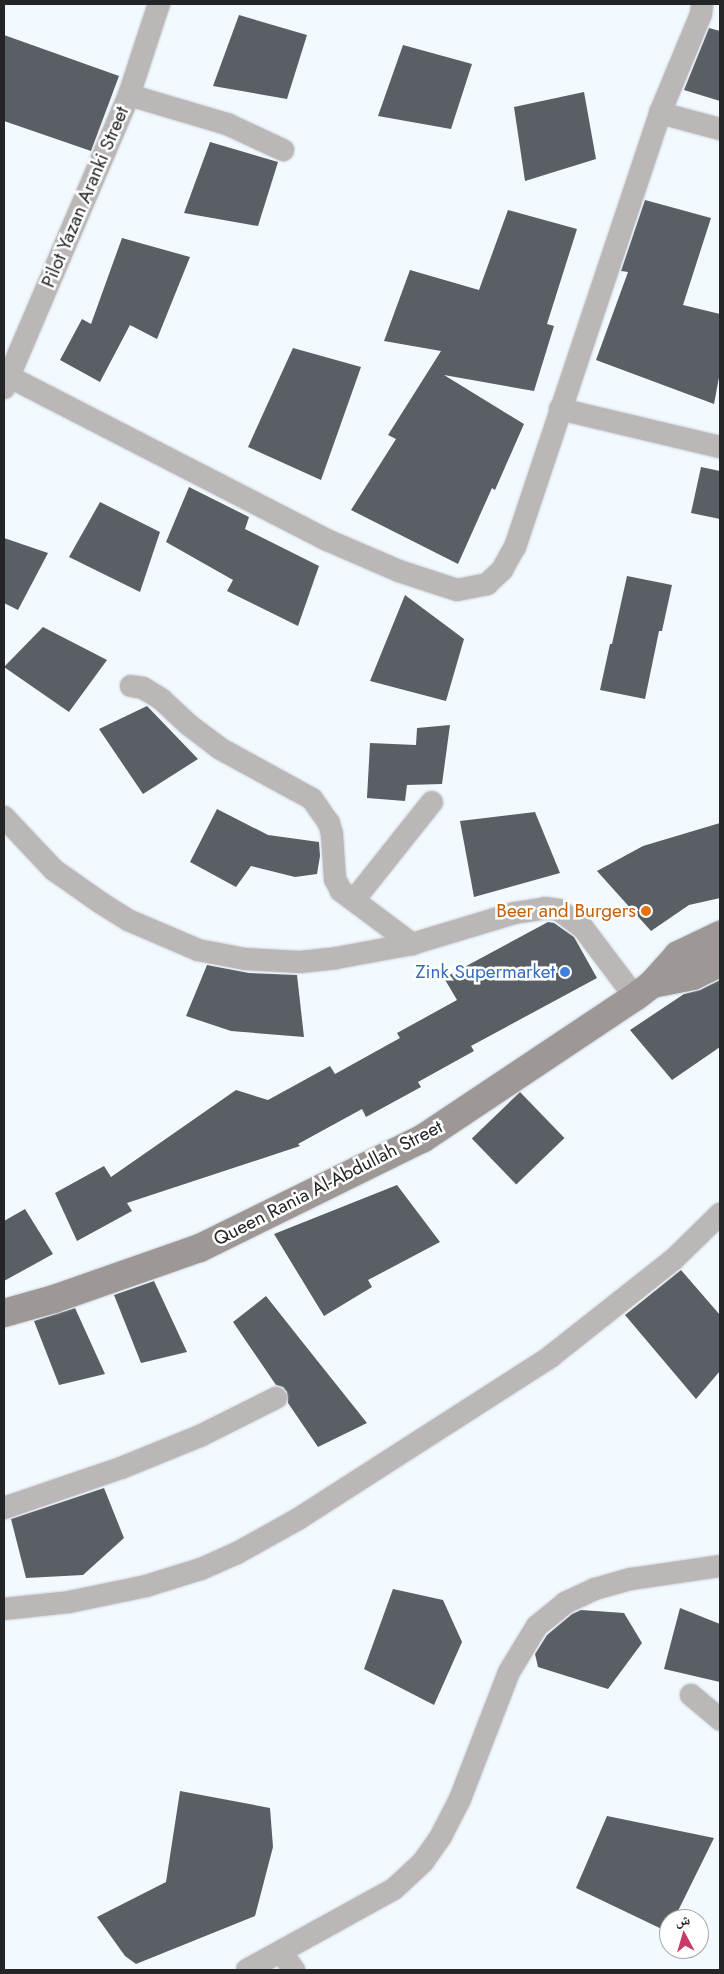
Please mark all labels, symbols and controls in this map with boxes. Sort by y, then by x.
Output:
street label: Pilot Yazan Aranki Street [37,103,133,291]
place label: Beer and Burgers [496,900,636,922]
marker: Beer and Burgers [640,905,652,917]
place label: Zink Supermarket [415,961,555,983]
marker: Zink Supermarket [559,966,571,978]
street label: Queen Rania Al-Abdullah Street [210,1115,446,1251]
north arrow [659,1909,709,1959]
text: ش [674,1909,691,1931]

